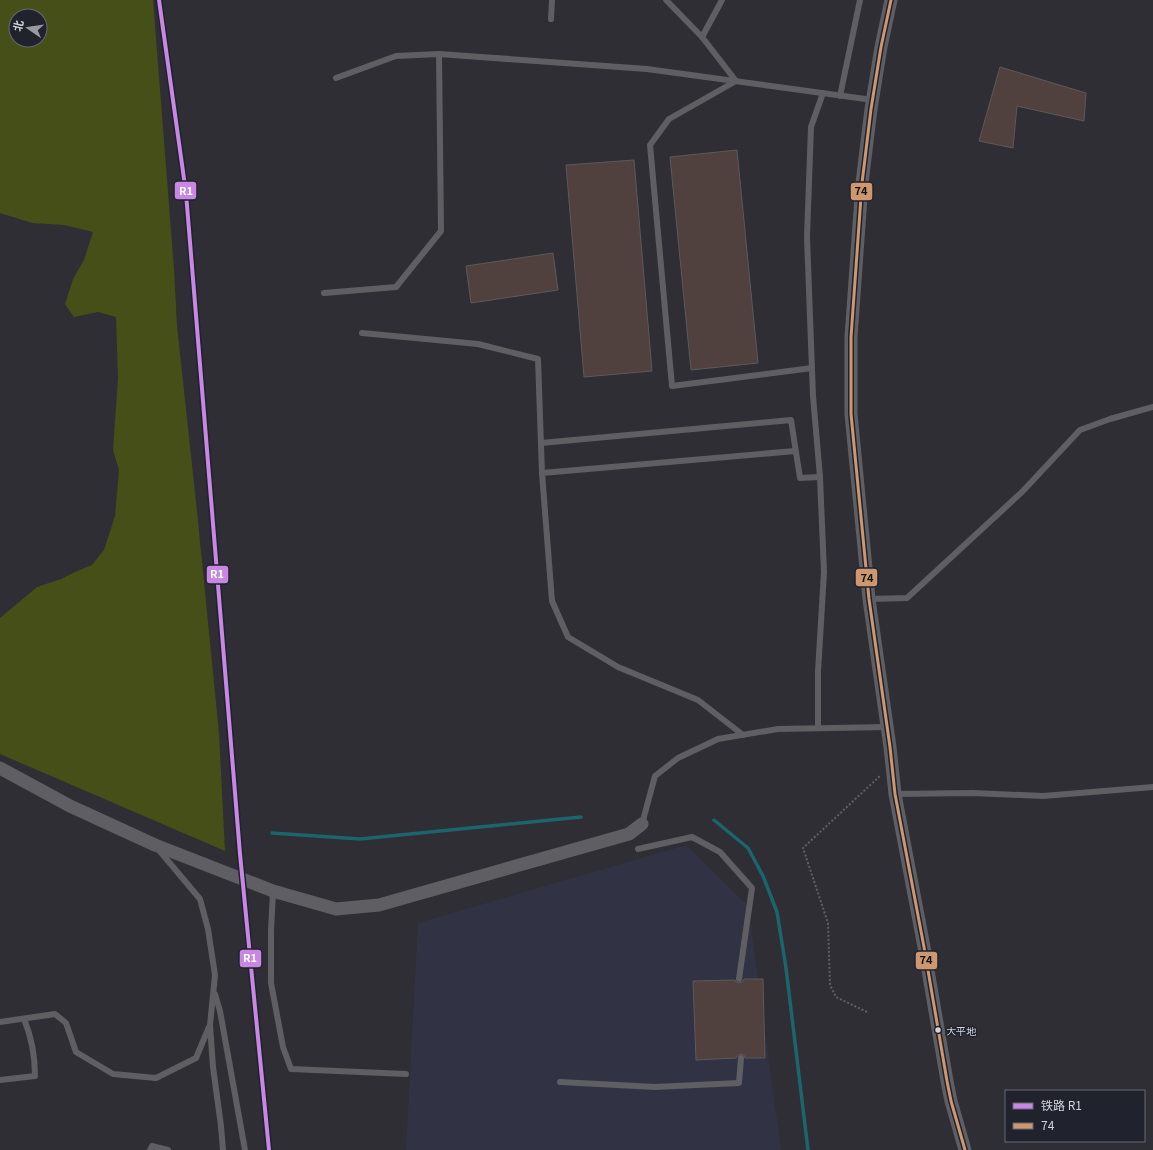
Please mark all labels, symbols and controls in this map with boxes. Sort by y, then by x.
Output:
north arrow [8,8,48,48]
text: 北 [8,18,26,33]
line badge: R1 [174,181,197,200]
text: R1 [179,182,193,198]
line badge: 74 [850,182,873,201]
text: 74 [855,182,868,198]
line badge: R1 [206,565,229,584]
text: R1 [210,565,224,581]
line badge: 74 [855,568,878,587]
text: 74 [861,569,874,585]
line badge: R1 [239,949,262,968]
text: R1 [243,949,257,965]
line badge: 74 [915,951,938,970]
text: 74 [920,951,933,967]
place label: 大平地 [946,1023,977,1038]
marker: 大平地 [933,1025,943,1035]
legend [1005,1090,1145,1142]
text: 铁路 R1 [1041,1096,1082,1113]
text: 74 [1041,1116,1055,1133]

